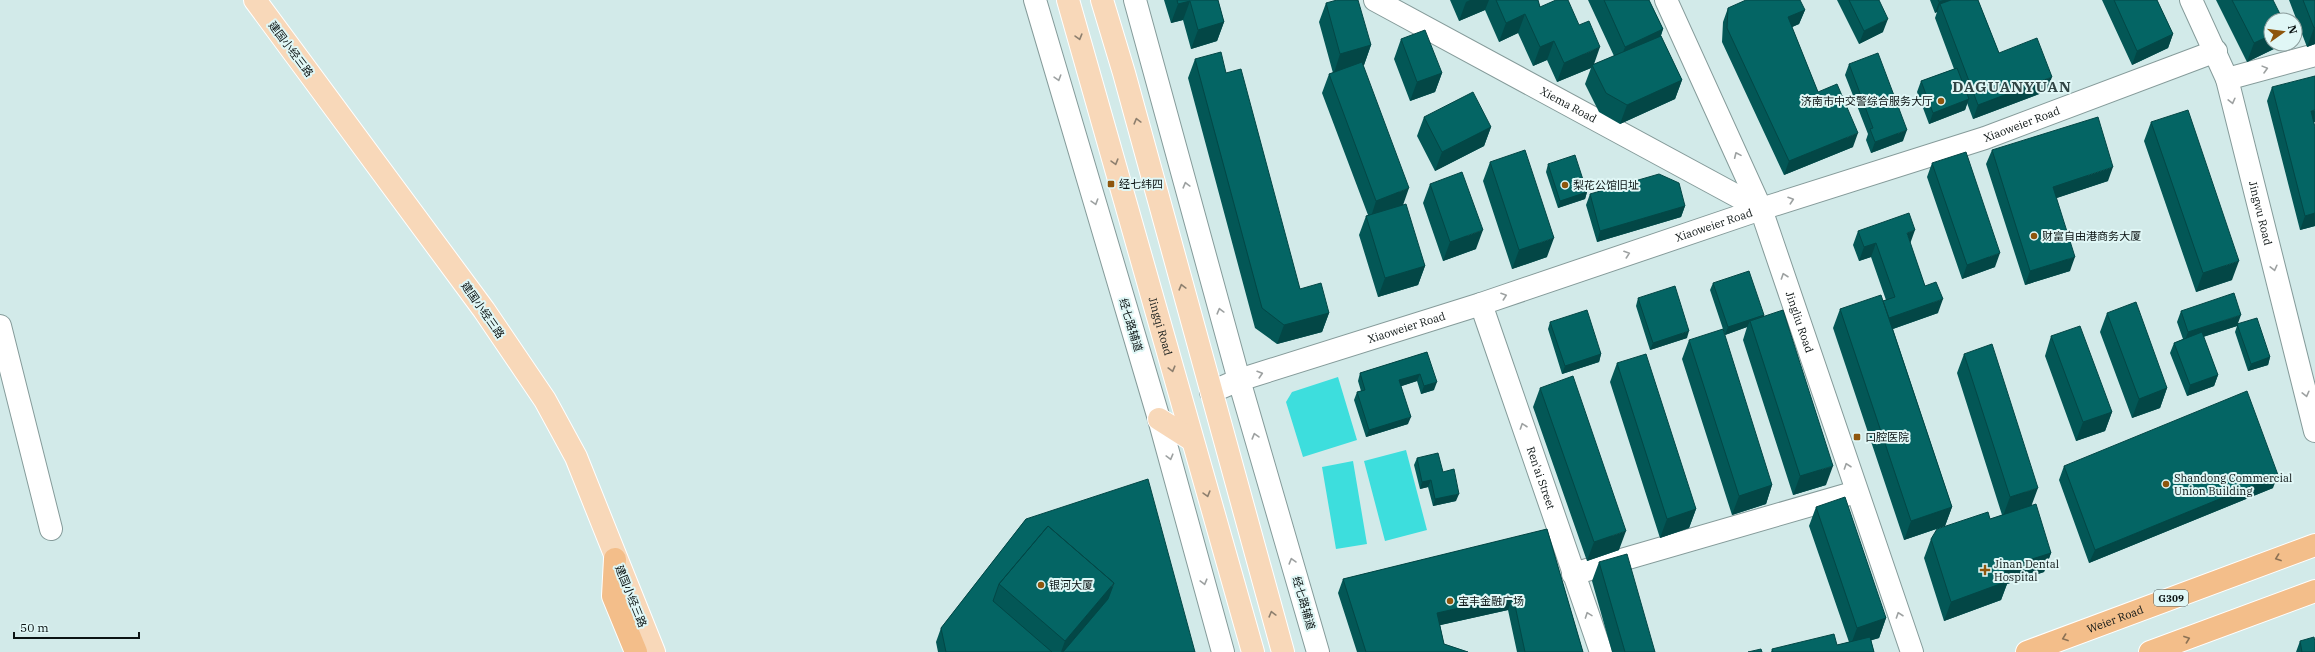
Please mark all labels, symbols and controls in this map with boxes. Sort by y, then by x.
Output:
north arrow [2263,12,2303,52]
street label: 建国小经三路 [266,18,316,80]
text: N [2285,24,2301,36]
one-way arrow [1074,34,1083,41]
one-way arrow [2261,65,2268,74]
one-way arrow [1053,74,1062,81]
district label: DAGUANYUAN [1952,77,2072,96]
street label: Xiema Road [1538,84,1599,126]
place label: 济南市中交警综合服务大厅 [1801,94,1933,108]
marker: 济南市中交警综合服务大厅 [1936,96,1946,106]
one-way arrow [2228,97,2236,104]
street label: Xiaoweier Road [1982,103,2062,145]
one-way arrow [1134,117,1142,124]
one-way arrow [1733,152,1741,159]
one-way arrow [1110,159,1119,166]
place label: 经七纬四 [1119,177,1163,191]
place label: 梨花公馆旧址 [1573,178,1639,192]
marker: 经七纬四 [1106,179,1116,189]
street label: Jingwu Road [2246,179,2275,247]
marker: 梨花公馆旧址 [1560,180,1570,190]
one-way arrow [1182,182,1191,189]
one-way arrow [1787,196,1794,205]
one-way arrow [1090,199,1099,206]
street label: Xiaoweier Road [1673,205,1754,245]
place label: 财富自由港商务大厦 [2042,229,2141,243]
marker: 财富自由港商务大厦 [2029,231,2039,241]
one-way arrow [1624,251,1631,259]
one-way arrow [2269,264,2278,271]
one-way arrow [1780,273,1788,280]
street label: 建国小经三路 [458,279,508,341]
one-way arrow [1178,283,1187,290]
street label: Jingliu Road [1783,290,1817,355]
one-way arrow [1501,293,1508,301]
street label: Jingqi Road [1146,295,1176,357]
street label: 经七路辅道 [1116,297,1146,353]
one-way arrow [1216,308,1225,315]
street label: Xiaoweier Road [1366,309,1447,346]
one-way arrow [1167,365,1176,372]
one-way arrow [1257,370,1264,378]
one-way arrow [2301,390,2309,397]
one-way arrow [1519,423,1527,430]
place label: 口腔医院 [1865,430,1909,444]
marker: 口腔医院 [1852,432,1862,442]
one-way arrow [1251,433,1260,440]
street label: Ren'ai Street [1524,445,1558,511]
one-way arrow [1165,454,1173,460]
one-way arrow [1844,463,1852,470]
place label: Shandong Commercial Union Building [2174,471,2292,498]
marker: Shandong Commercial Union Building [2161,479,2171,489]
one-way arrow [1202,490,1211,497]
one-way arrow [2275,554,2282,562]
place label: Jinan Dental Hospital [1994,557,2059,584]
one-way arrow [1288,558,1296,564]
street label: 建国小经三路 [612,563,650,629]
marker: Jinan Dental Hospital [1979,564,1991,576]
street label: 经七路辅道 [1290,575,1318,631]
place label: 银河大厦 [1049,578,1093,592]
one-way arrow [1199,579,1207,586]
marker: 银河大厦 [1036,580,1046,590]
road number: G309 [2154,590,2188,606]
place label: 宝丰金融广场 [1458,594,1524,608]
marker: 宝丰金融广场 [1445,596,1455,606]
street label: Weier Road [2085,602,2146,636]
one-way arrow [1268,611,1277,618]
one-way arrow [1585,612,1593,619]
one-way arrow [1896,612,1904,619]
scale bar [14,614,139,640]
text: 50 m [20,620,49,635]
one-way arrow [2061,633,2068,641]
one-way arrow [2183,635,2190,643]

